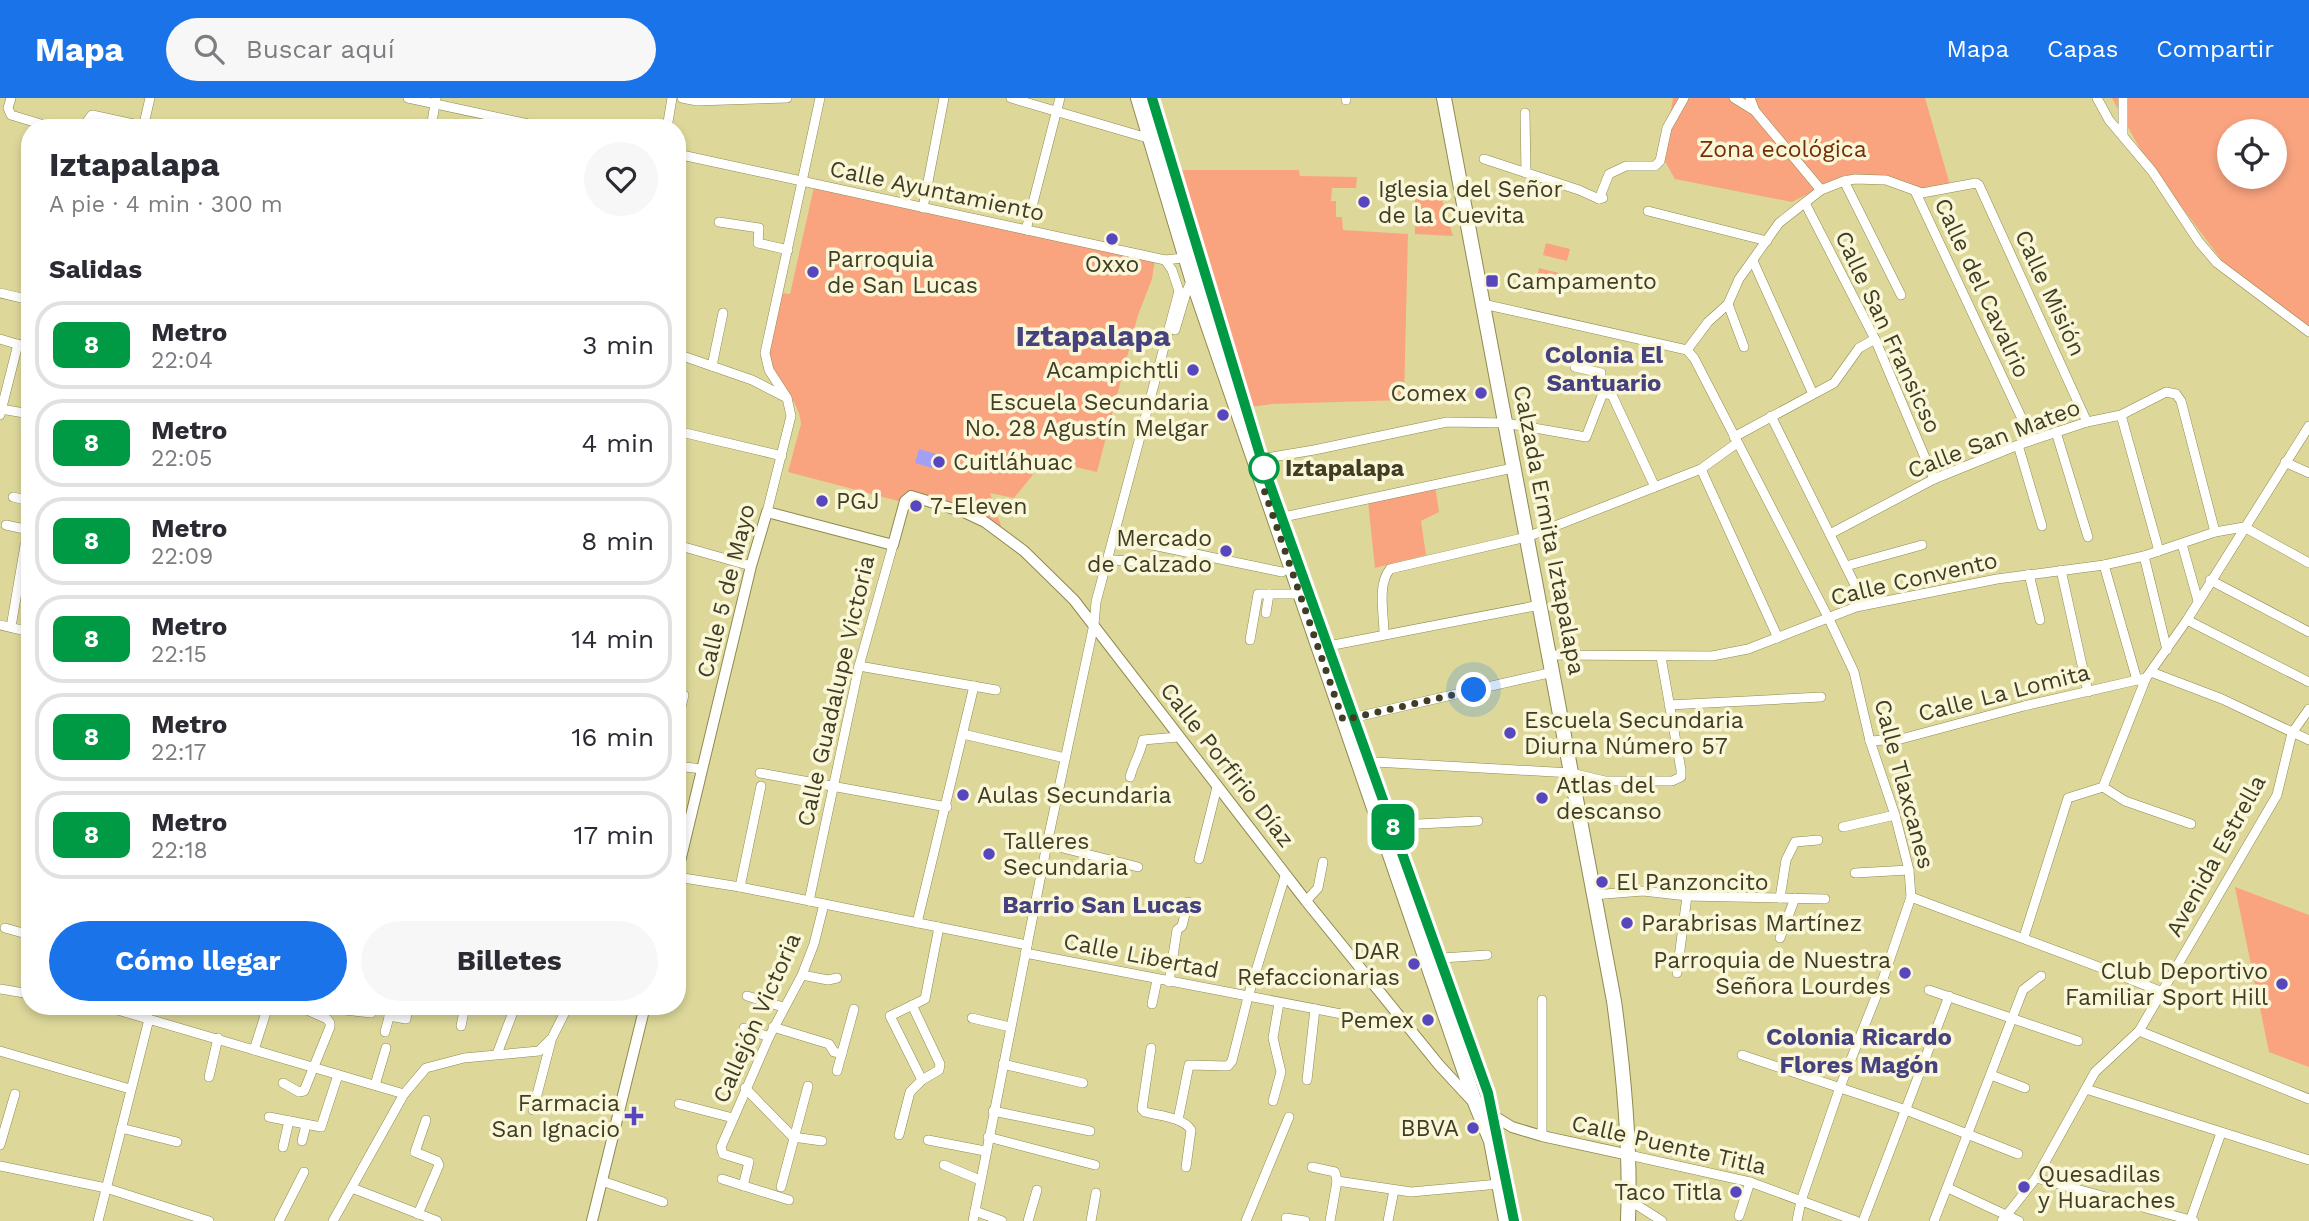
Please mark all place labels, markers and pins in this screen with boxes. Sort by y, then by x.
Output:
place label: Iglesia del Señor de la Cuevita [1378,176,1563,229]
marker: Iglesia del Señor de la Cuevita [1356,194,1372,210]
marker: Oxxo [1104,231,1120,247]
place label: Parroquia de San Lucas [827,246,978,299]
place label: Oxxo [1085,251,1139,278]
marker: Parroquia de San Lucas [805,264,821,280]
place label: Campamento [1506,268,1657,295]
marker: Campamento [1484,273,1500,289]
place label: Acampichtli [1046,357,1179,384]
marker: Acampichtli [1185,362,1201,378]
place label: Comex [1390,380,1467,407]
marker: Comex [1473,385,1489,401]
place label: Escuela Secundaria No. 28 Agustín Melgar [965,389,1209,442]
marker: Escuela Secundaria No. 28 Agustín Melgar [1215,407,1231,423]
place label: Cuitláhuac [953,449,1073,476]
marker: Iztapalapa [1249,453,1279,483]
marker: Cuitláhuac [931,454,947,470]
place label: Iztapalapa [1285,455,1405,482]
place label: PGJ [836,488,880,515]
marker: PGJ [814,493,830,509]
place label: 7-Eleven [930,493,1028,520]
marker: 7-Eleven [908,498,924,514]
place label: Mercado de Calzado [1087,525,1212,578]
marker: Mercado de Calzado [1218,543,1234,559]
place label: Escuela Secundaria Diurna Número 57 [1524,707,1744,760]
marker: Escuela Secundaria Diurna Número 57 [1502,725,1518,741]
place label: Atlas del descanso [1556,772,1662,825]
place label: Aulas Secundaria [977,782,1171,809]
marker: Aulas Secundaria [955,787,971,803]
marker: Atlas del descanso [1534,790,1550,806]
place label: Talleres Secundaria [1003,828,1128,881]
marker: Talleres Secundaria [981,846,997,862]
place label: El Panzoncito [1616,869,1769,896]
marker: El Panzoncito [1594,874,1610,890]
place label: Parabrisas Martínez [1641,910,1862,937]
marker: Parabrisas Martínez [1619,915,1635,931]
place label: DAR Refaccionarias [1237,938,1400,991]
place label: Parroquia de Nuestra Señora Lourdes [1653,947,1891,1000]
marker: DAR Refaccionarias [1406,956,1422,972]
place label: Club Deportivo Familiar Sport Hill [2065,958,2268,1011]
marker: Parroquia de Nuestra Señora Lourdes [1897,965,1913,981]
marker: Club Deportivo Familiar Sport Hill [2274,976,2290,992]
place label: Pemex [1340,1007,1414,1034]
marker: Pemex [1420,1012,1436,1028]
place label: Farmacia San Ignacio [492,1090,620,1143]
marker: Farmacia San Ignacio [626,1108,642,1124]
place label: BBVA [1401,1115,1459,1142]
marker: BBVA [1465,1120,1481,1136]
place label: Quesadilas y Huaraches [2038,1161,2176,1214]
place label: Taco Titla [1614,1179,1722,1206]
marker: Quesadilas y Huaraches [2016,1179,2032,1195]
marker: Taco Titla [1728,1184,1744,1200]

